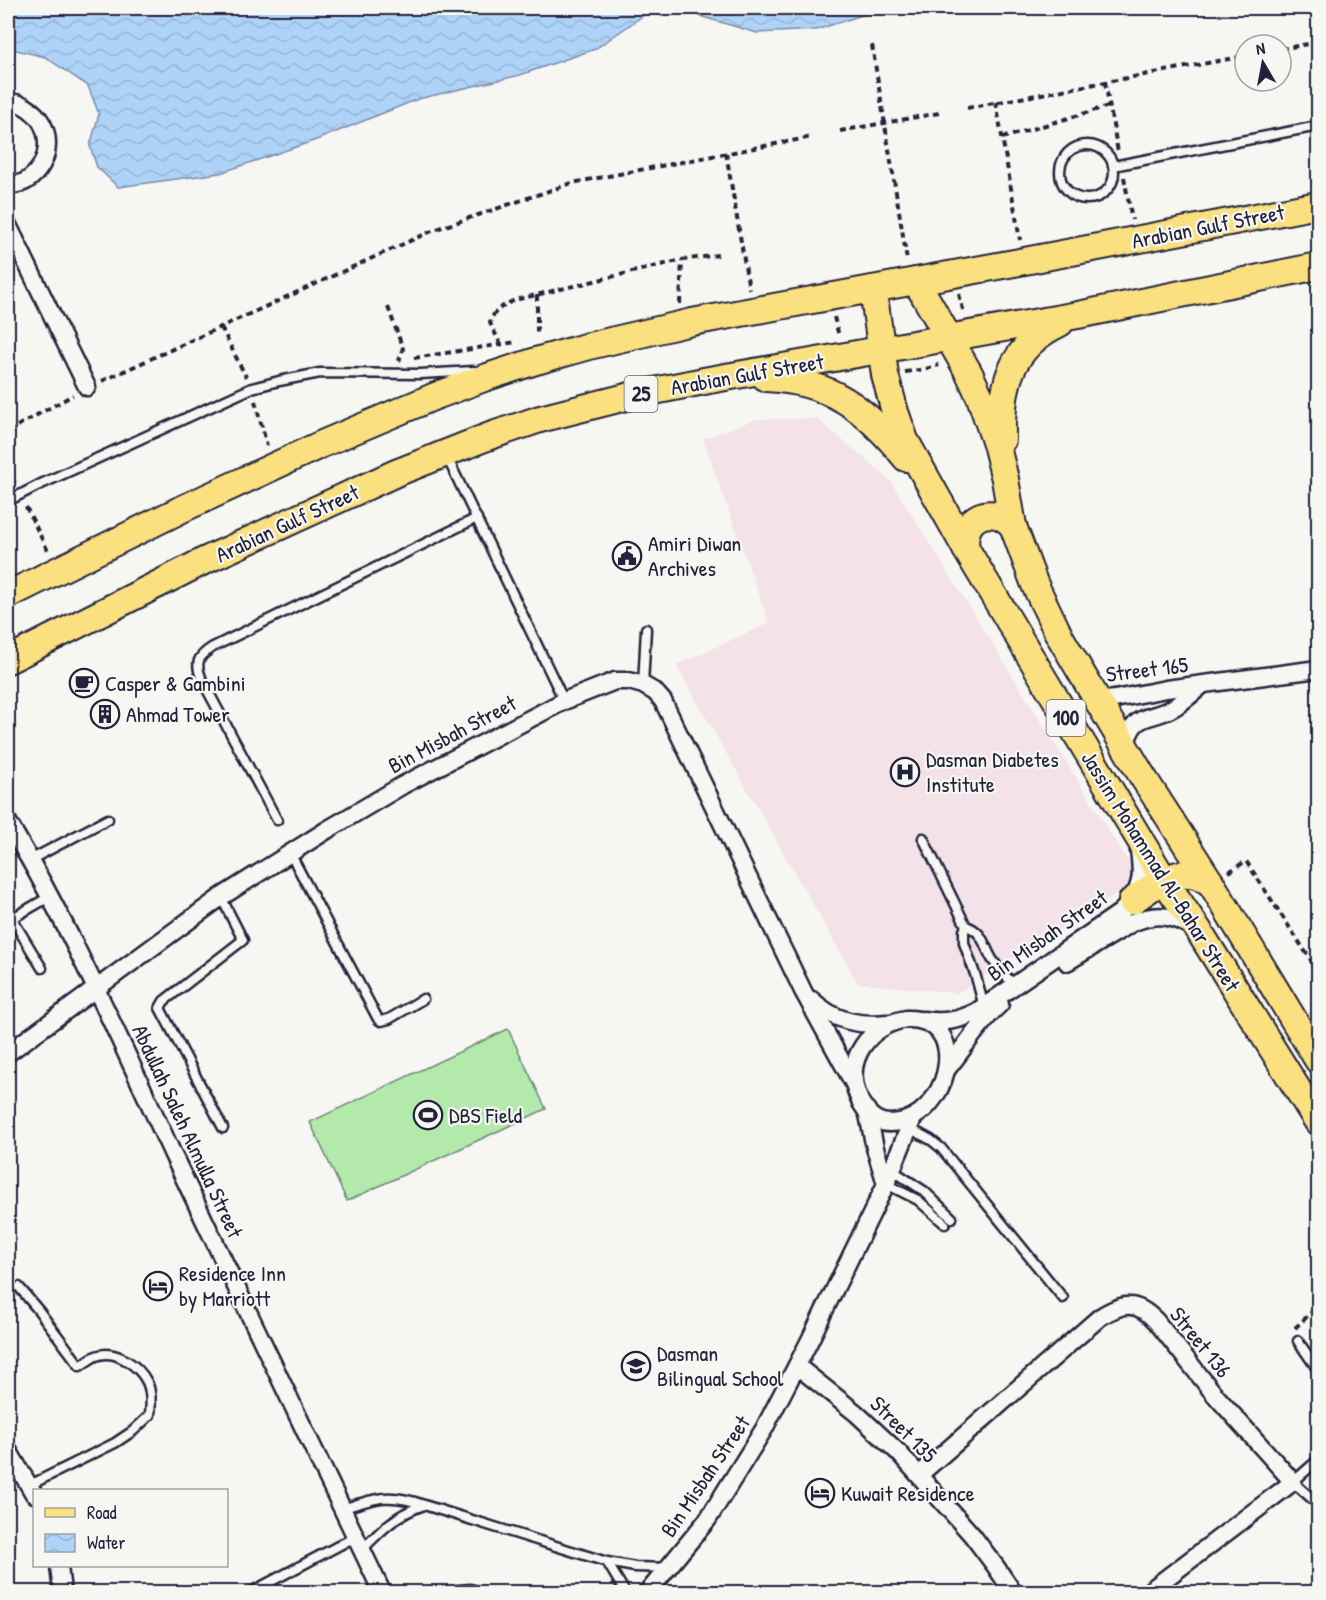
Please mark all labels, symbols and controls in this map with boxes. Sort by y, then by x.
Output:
north arrow [1233,33,1293,93]
text: N [1254,37,1267,60]
street label: Arabian Gulf Street [1129,196,1287,255]
street label: Arabian Gulf Street [668,346,826,402]
road number: 25 [624,376,658,412]
street label: Arabian Gulf Street [210,477,364,569]
place label: Amiri Diwan Archives [648,528,741,583]
public building icon: Amiri Diwan Archives [611,540,643,572]
street label: Street 165 [1104,649,1190,689]
cafe icon: Casper & Gambini [68,667,100,699]
place label: Casper & Gambini [105,668,246,698]
street label: Bin Misbah Street [383,688,522,780]
building icon: Ahmad Tower [89,698,121,730]
place label: Ahmad Tower [126,699,230,729]
road number: 100 [1046,700,1086,736]
place label: Dasman Diabetes Institute [926,744,1059,799]
street label: Jassim Mohammad Al-Bahar Street [1074,745,1248,997]
hospital icon: Dasman Diabetes Institute [889,756,921,788]
street label: Bin Misbah Street [981,882,1114,988]
street label: Abdullah Saleh Almulla Street [125,1020,251,1243]
sports icon: DBS Field [412,1099,444,1131]
place label: DBS Field [449,1100,523,1130]
place label: Residence Inn by Marriott [179,1258,286,1313]
hotel icon: Residence Inn by Marriott [142,1270,174,1302]
street label: Street 136 [1163,1300,1239,1384]
place label: Dasman Bilingual School [657,1338,784,1393]
school or university icon: Dasman Bilingual School [620,1350,652,1382]
street label: Street 135 [864,1389,944,1469]
street label: Bin Misbah Street [653,1409,757,1543]
hotel icon: Kuwait Residence [804,1477,836,1509]
place label: Kuwait Residence [841,1478,975,1508]
legend [33,1489,228,1567]
text: Road [87,1500,117,1525]
text: Water [87,1530,125,1555]

